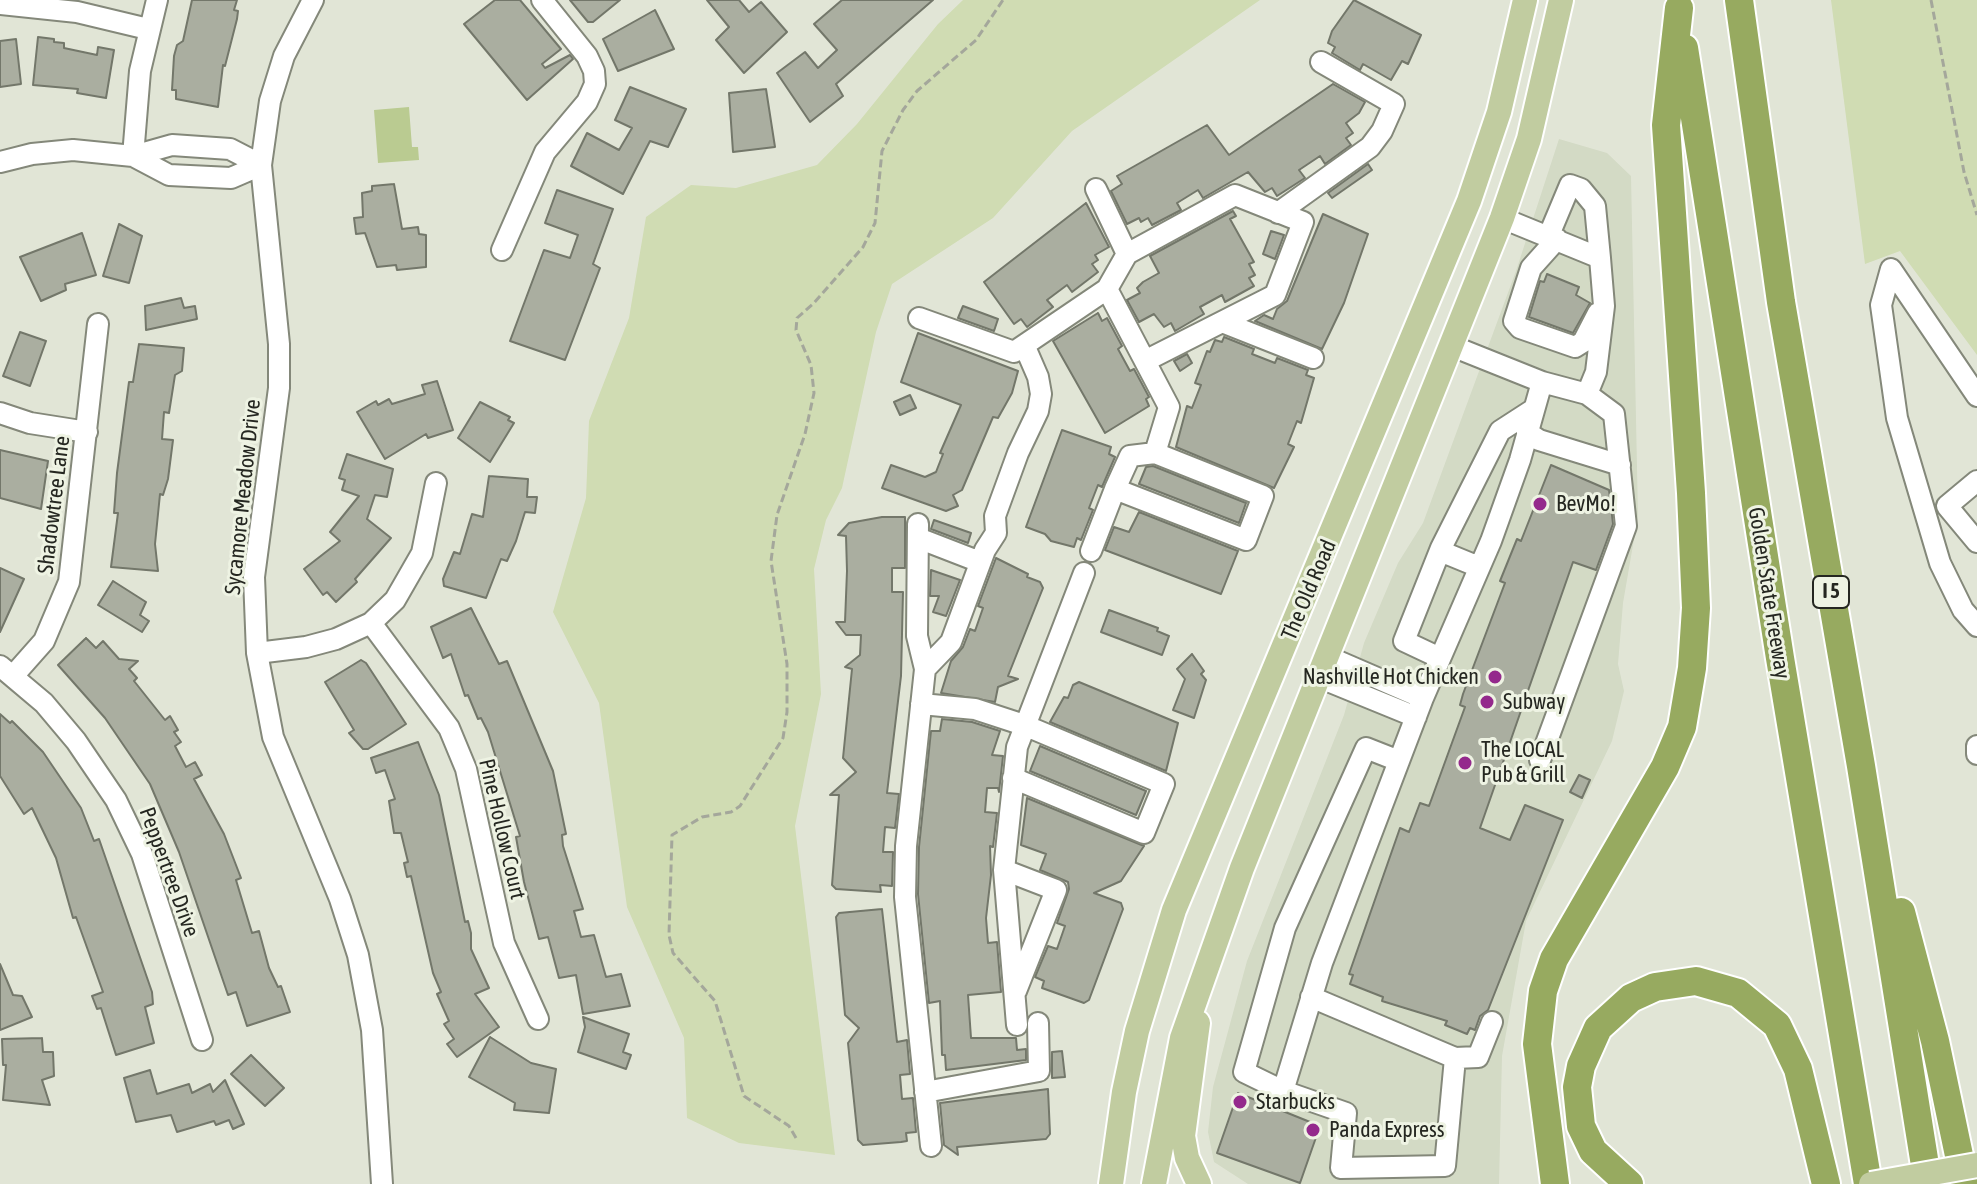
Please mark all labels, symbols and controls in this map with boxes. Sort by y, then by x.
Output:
street label: Sycamore Meadow Drive [220,398,266,596]
street label: Shadowtree Lane [32,434,76,576]
place label: BevMo! [1556,491,1616,517]
marker: BevMo! [1531,495,1549,513]
street label: Golden State Freeway [1742,505,1796,681]
street label: The Old Road [1276,536,1342,644]
road number: I 5 [1813,576,1849,608]
place label: Nashville Hot Chicken [1303,664,1479,690]
marker: Nashville Hot Chicken [1486,668,1504,686]
place label: Subway [1503,689,1565,715]
marker: Subway [1478,693,1496,711]
place label: The LOCAL Pub & Grill [1481,737,1565,788]
marker: The LOCAL Pub & Grill [1456,754,1474,772]
street label: Pine Hollow Court [473,756,531,902]
street label: Peppertree Drive [133,804,205,940]
place label: Starbucks [1256,1089,1335,1115]
marker: Starbucks [1231,1093,1249,1111]
place label: Panda Express [1329,1117,1445,1143]
marker: Panda Express [1304,1121,1322,1139]

